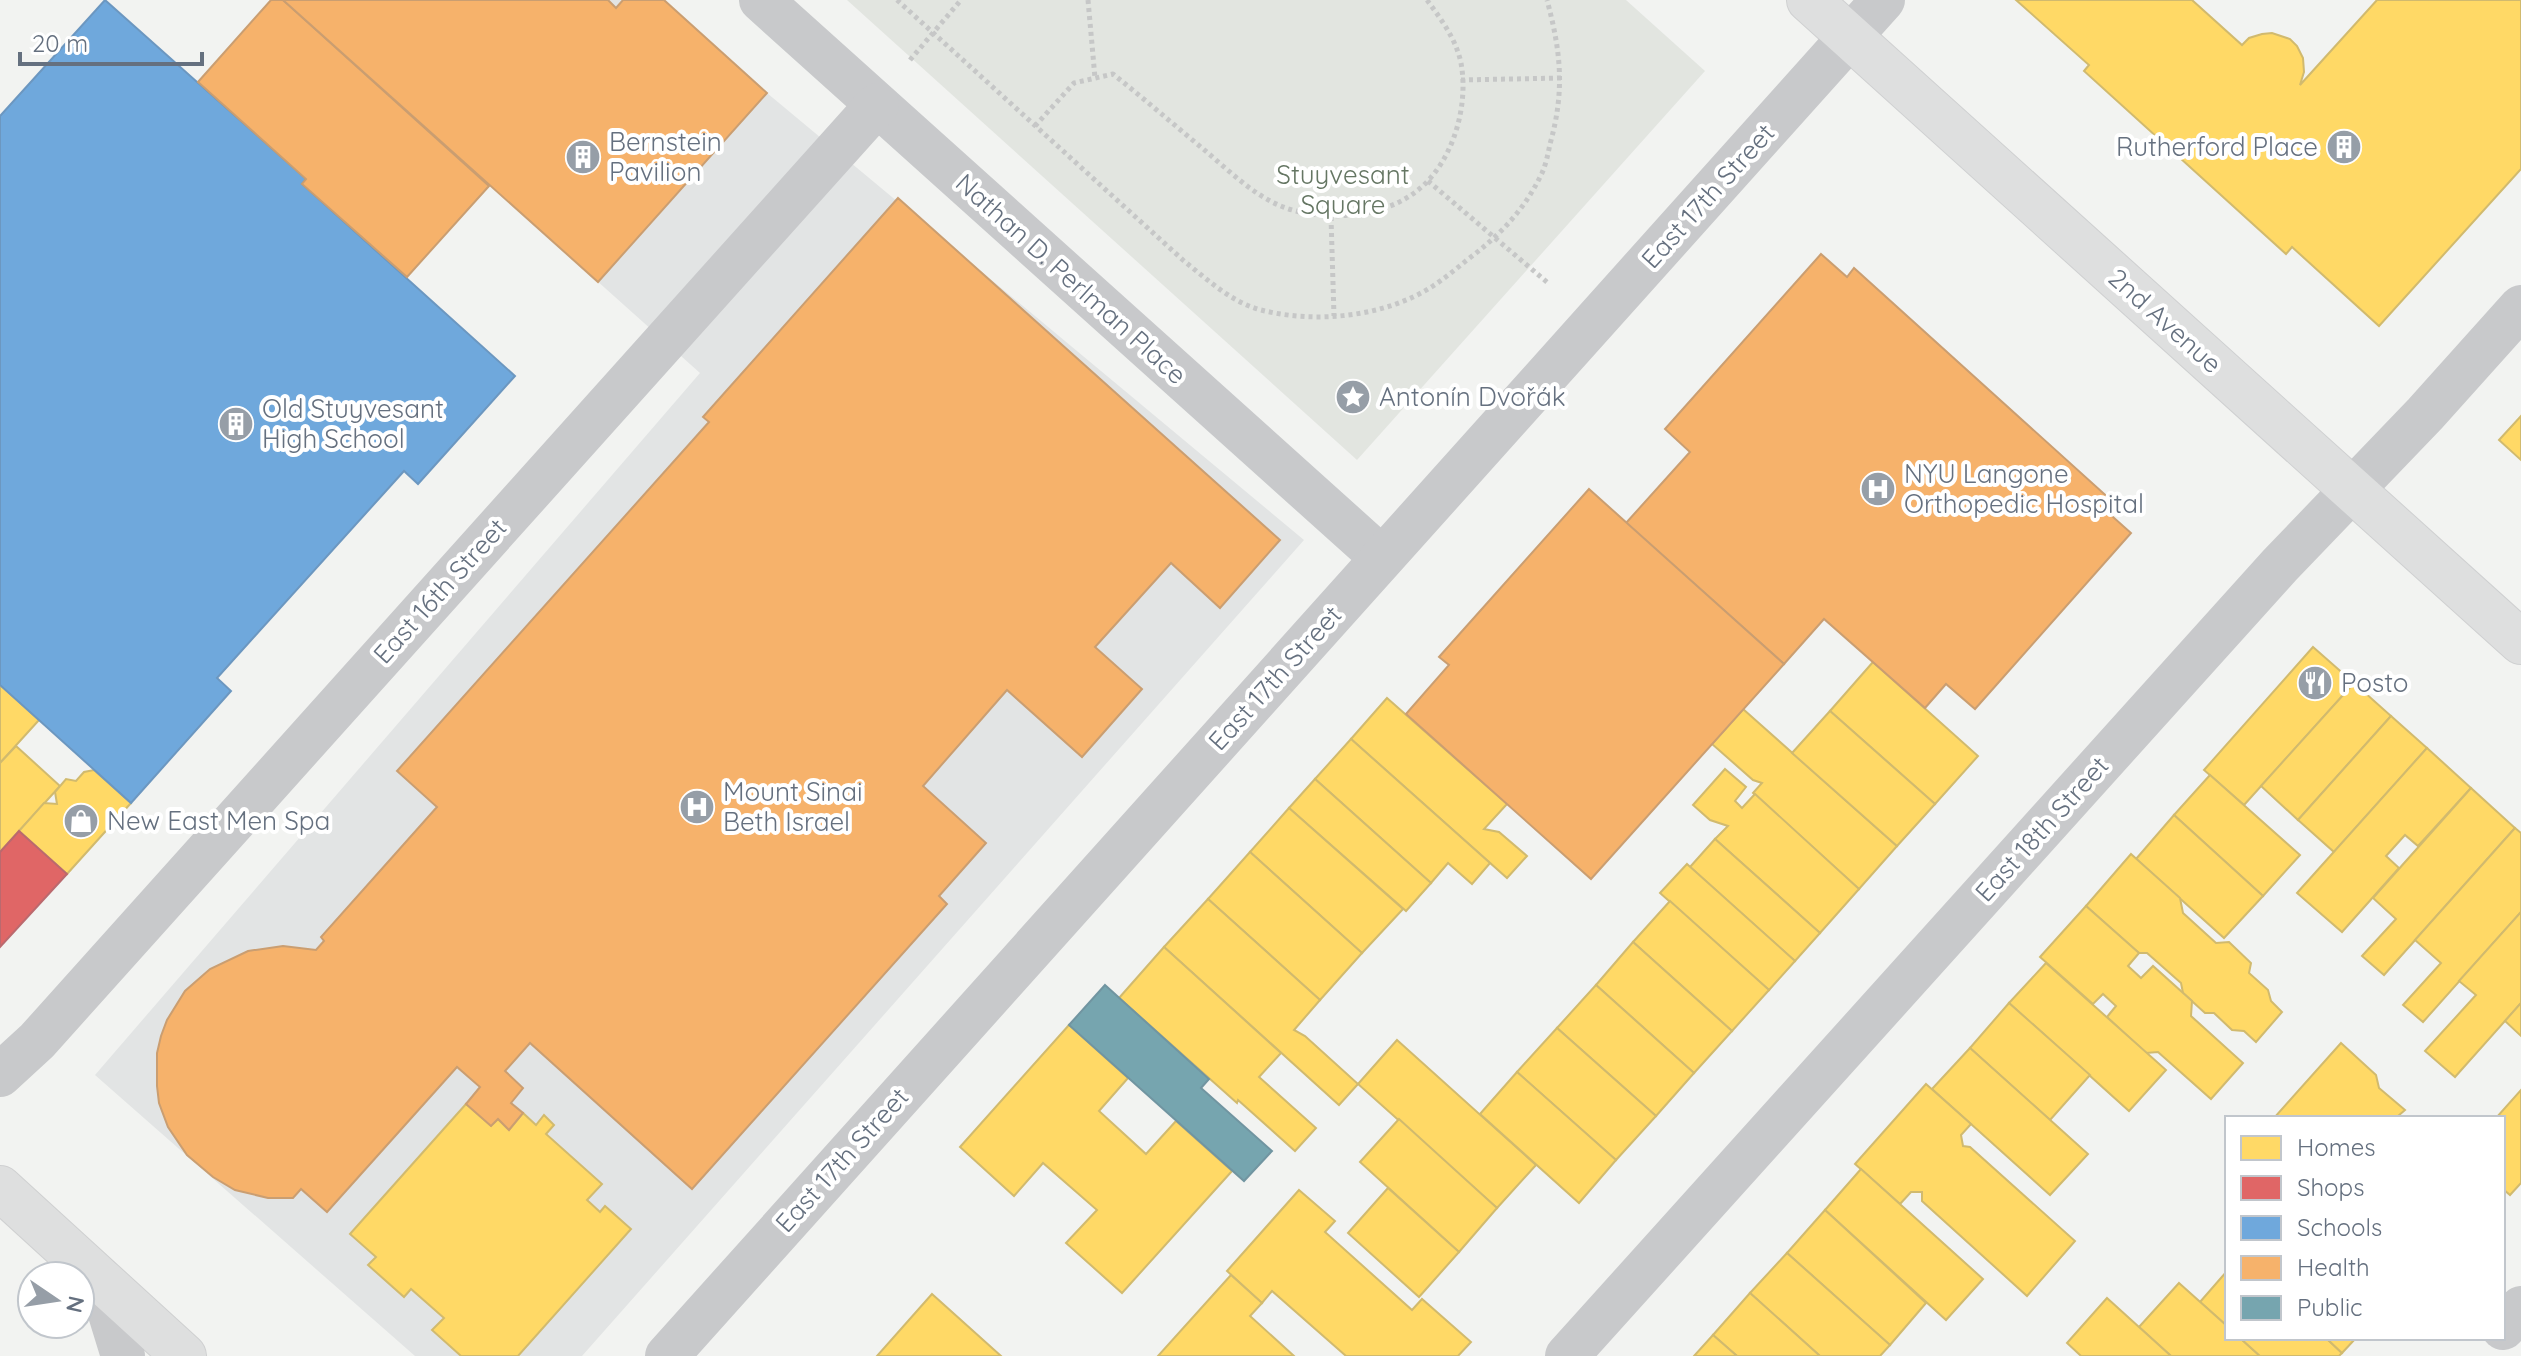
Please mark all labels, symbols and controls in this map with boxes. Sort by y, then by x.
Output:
scale bar [20,16,202,66]
text: 20 m [32,28,88,58]
street label: East 17th Street [1634,117,1781,275]
place label: Bernstein Pavilion [609,125,722,188]
building icon: Rutherford Place [2325,128,2363,166]
place label: Rutherford Place [2116,130,2318,163]
building icon: Bernstein Pavilion [564,138,602,176]
park label: Stuyvesant Square [1276,158,1410,221]
street label: Nathan D. Perlman Place [949,166,1194,391]
street label: 2nd Avenue [2102,261,2229,380]
place icon: Antonín Dvořák [1334,378,1372,416]
place label: Antonín Dvořák [1379,380,1566,413]
place label: Old Stuyvesant High School [262,392,444,455]
building icon: Old Stuyvesant High School [217,405,255,443]
place label: NYU Langone Orthopedic Hospital [1904,457,2144,520]
hospital icon: NYU Langone Orthopedic Hospital [1859,470,1897,508]
street label: East 16th Street [366,511,513,670]
street label: East 17th Street [1201,599,1348,757]
restaurant icon: Posto [2296,664,2334,702]
place label: Posto [2341,666,2409,699]
street label: East 18th Street [1968,749,2115,908]
place label: Mount Sinai Beth Israel [723,775,862,838]
hospital icon: Mount Sinai Beth Israel [678,788,716,826]
shop icon: New East Men Spa [62,802,100,840]
place label: New East Men Spa [107,804,330,837]
street label: East 17th Street [768,1081,915,1239]
legend [2225,1116,2505,1340]
text: Homes [2297,1132,2375,1162]
text: Shops [2297,1172,2364,1202]
text: Schools [2297,1212,2382,1242]
text: Health [2297,1252,2370,1282]
north arrow [16,1260,96,1340]
text: Public [2297,1292,2362,1322]
text: N [60,1293,91,1316]

